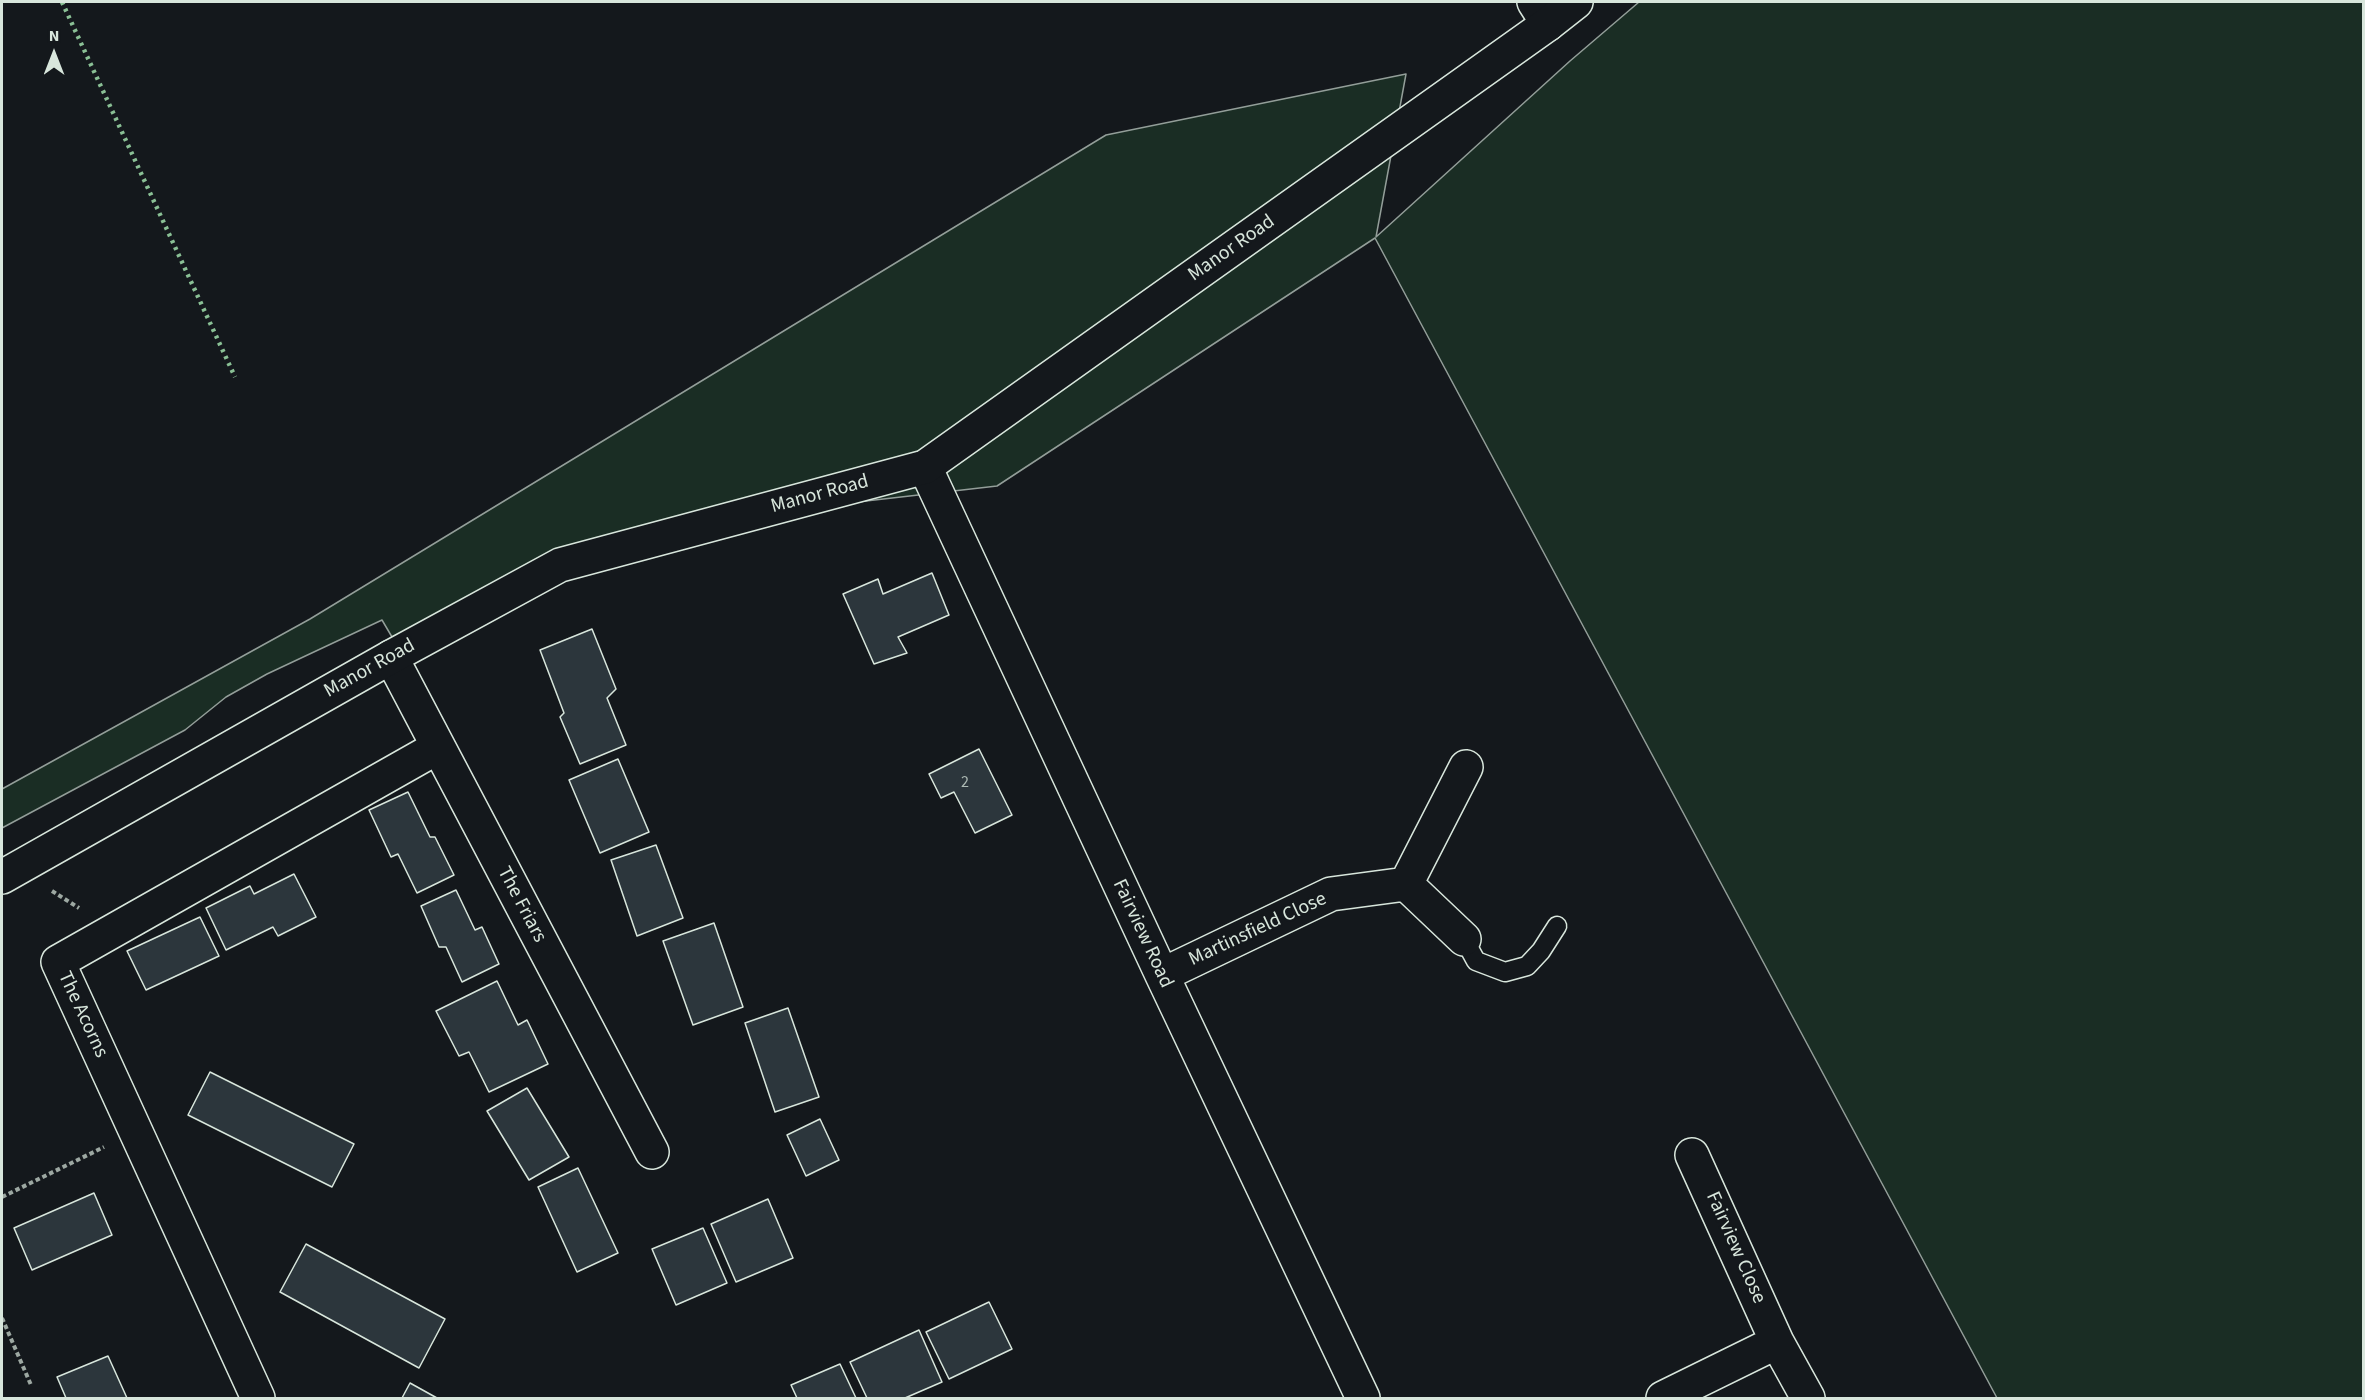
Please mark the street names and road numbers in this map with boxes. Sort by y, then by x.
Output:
street label: Manor Road [1184,210,1280,288]
street label: Manor Road [768,470,872,520]
street label: Manor Road [320,634,420,704]
street label: The Friars [491,863,551,947]
street label: Fairview Road [1106,876,1178,992]
street label: Martinsfield Close [1185,888,1331,972]
street label: The Acorns [52,968,112,1062]
street label: Fairview Close [1700,1188,1770,1308]

